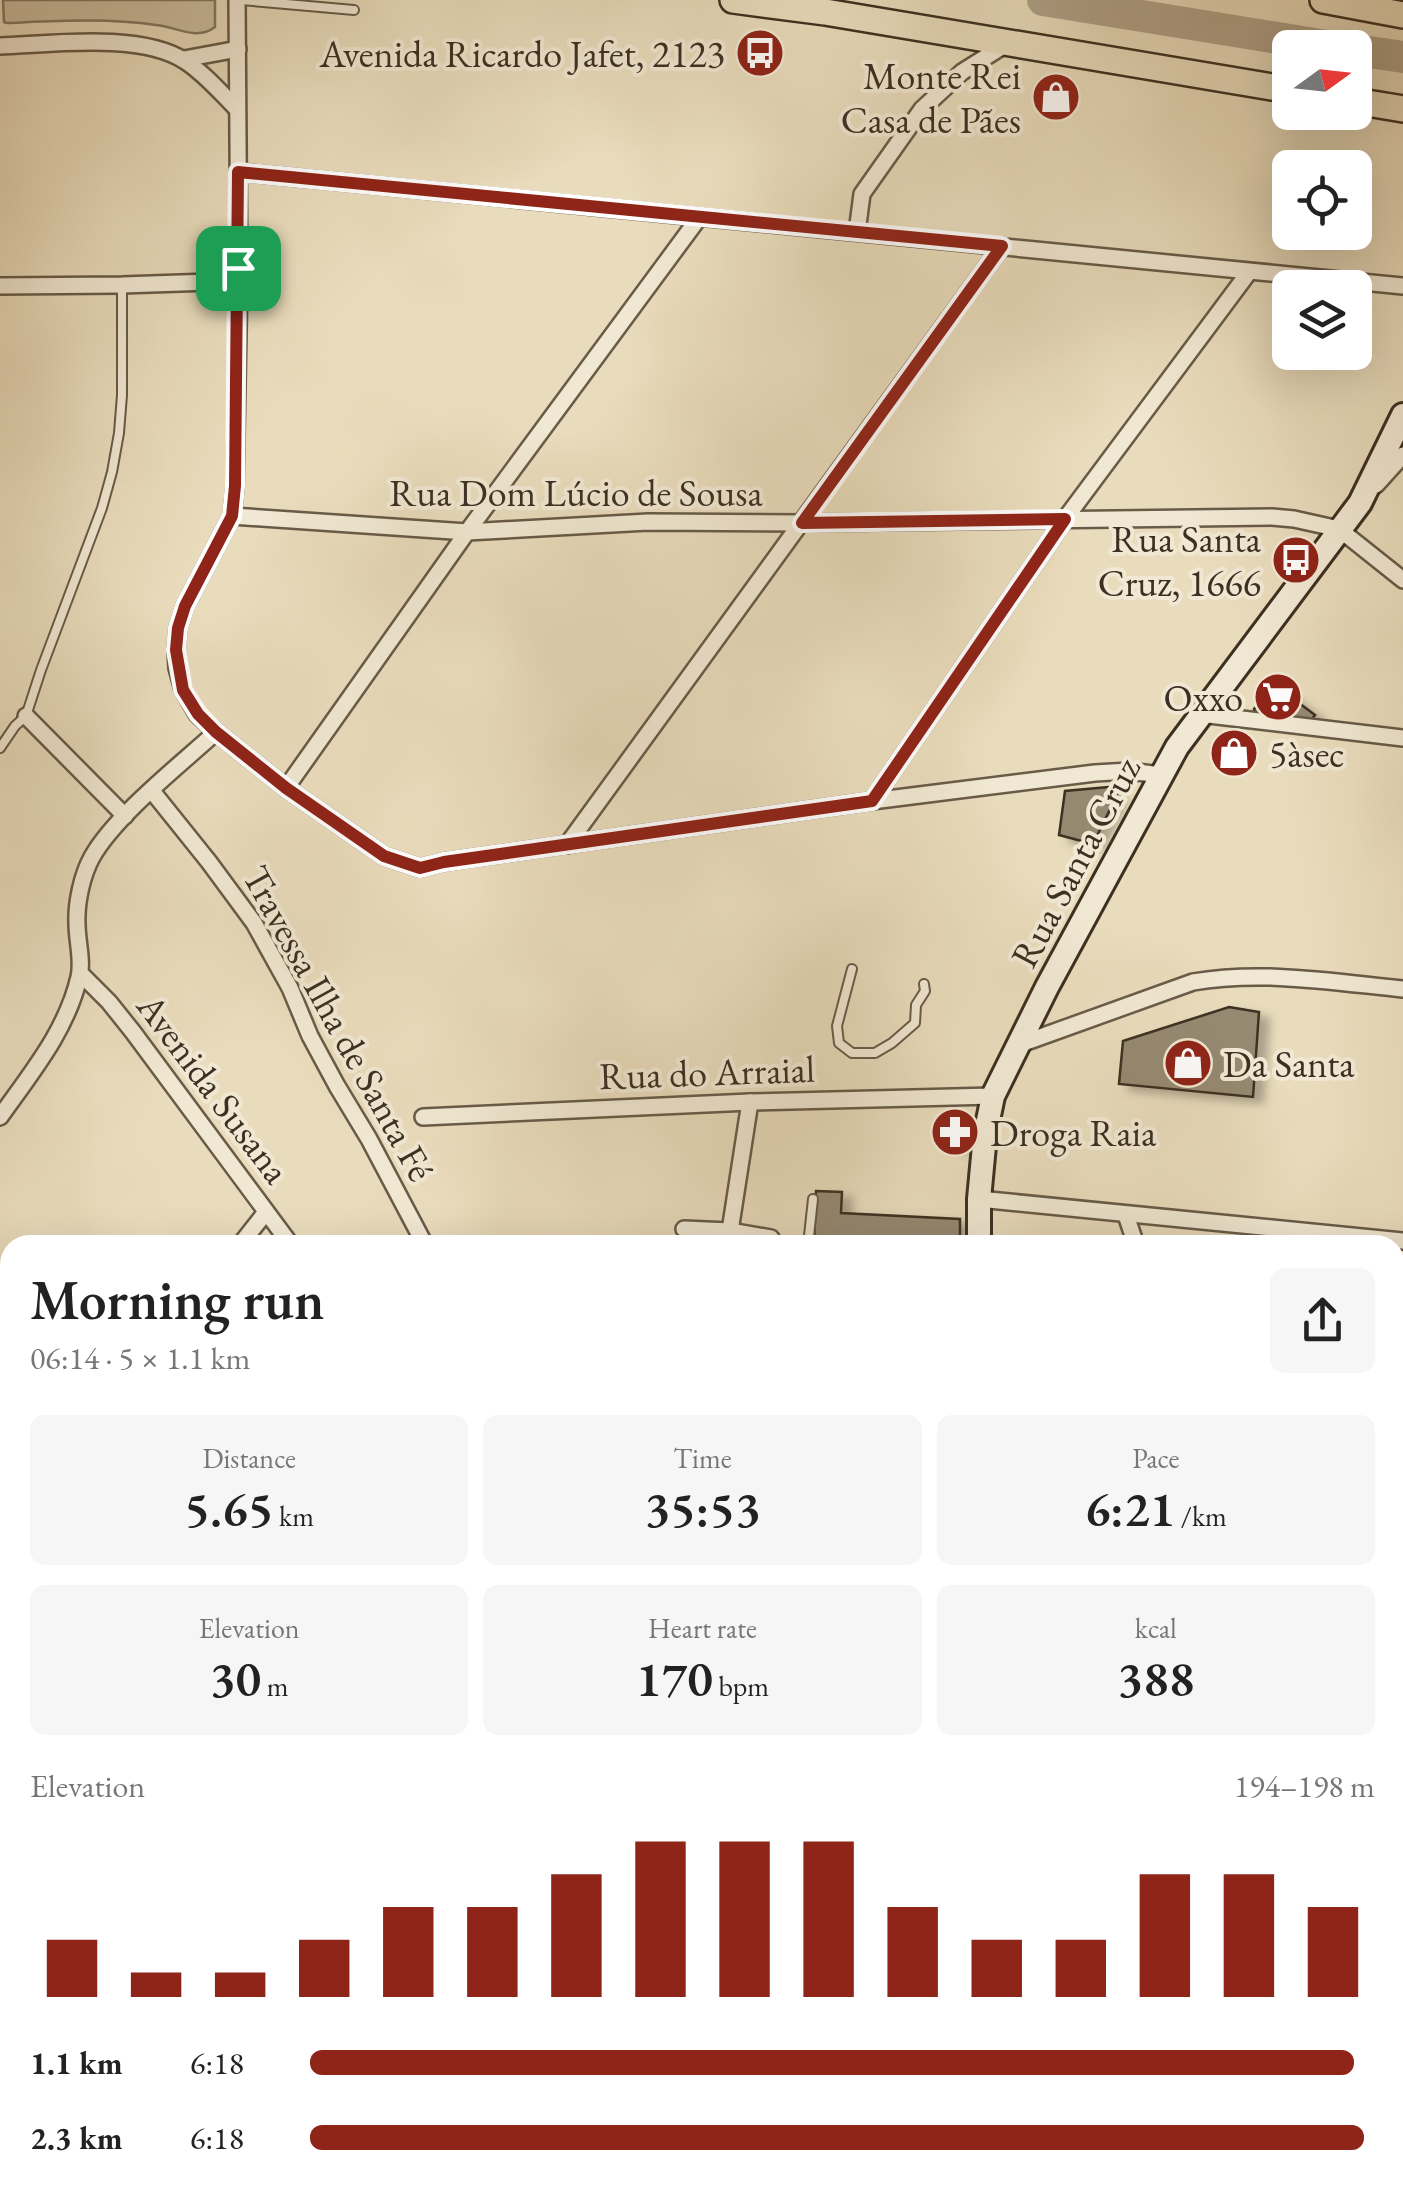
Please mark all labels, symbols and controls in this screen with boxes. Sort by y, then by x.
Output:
bus stop icon: Avenida Ricardo Jafet, 2123 [734,27,786,79]
place label: Avenida Ricardo Jafet, 2123 [318,29,725,78]
north arrow [1272,30,1372,130]
map controls [1272,30,1372,370]
place label: Monte Rei Casa de Pães [841,51,1021,144]
shop icon: Monte Rei Casa de Pães [1030,71,1082,123]
button: locate [1272,150,1372,250]
pin [196,226,281,311]
icon: arrive [211,241,266,296]
button: layers [1272,270,1372,370]
street label: Rua Dom Lúcio de Sousa [389,468,764,517]
place label: Rua Santa Cruz, 1666 [1098,514,1262,607]
bus stop icon: Rua Santa Cruz, 1666 [1270,534,1322,586]
supermarket icon: Oxxo [1252,671,1304,723]
place label: Oxxo [1163,673,1243,722]
shop icon: 5àsec [1208,727,1260,779]
place label: 5àsec [1269,729,1345,778]
street label: Rua Santa Cruz [999,748,1151,976]
street label: Travessa Ilha de Santa Fé [232,857,446,1189]
street label: Avenida Susana [126,982,302,1194]
shop icon: Da Santa [1162,1037,1214,1089]
place label: Da Santa [1223,1039,1355,1088]
street label: Rua do Arraial [598,1044,816,1100]
pharmacy icon: Droga Raia [929,1106,981,1158]
place label: Droga Raia [990,1108,1157,1157]
text: Morning run [30,1264,324,1335]
button: share [1270,1268,1375,1373]
text: 06:14 · 5 × 1.1 km [30,1337,250,1379]
text: Distance [202,1440,296,1476]
text: Time [673,1440,732,1476]
text: Pace [1132,1440,1179,1476]
text: 5.65 [184,1476,273,1541]
text: 35:53 [644,1476,761,1541]
text: 6:21 [1085,1476,1175,1541]
text: km [273,1498,314,1534]
text: /km [1175,1498,1227,1534]
text: Elevation [199,1610,300,1646]
text: Heart rate [648,1610,757,1646]
text: kcal [1135,1610,1177,1646]
text: 30 [210,1646,261,1711]
text: 170 [636,1646,713,1711]
text: 388 [1117,1646,1194,1711]
text: m [261,1668,289,1704]
text: bpm [713,1668,769,1704]
text: Elevation [30,1765,145,1807]
text: 194–198 m [1234,1765,1375,1807]
text: 1.1 km [30,2042,123,2084]
text: 6:18 [190,2042,244,2084]
text: 2.3 km [30,2117,123,2159]
text: 6:18 [190,2117,244,2159]

